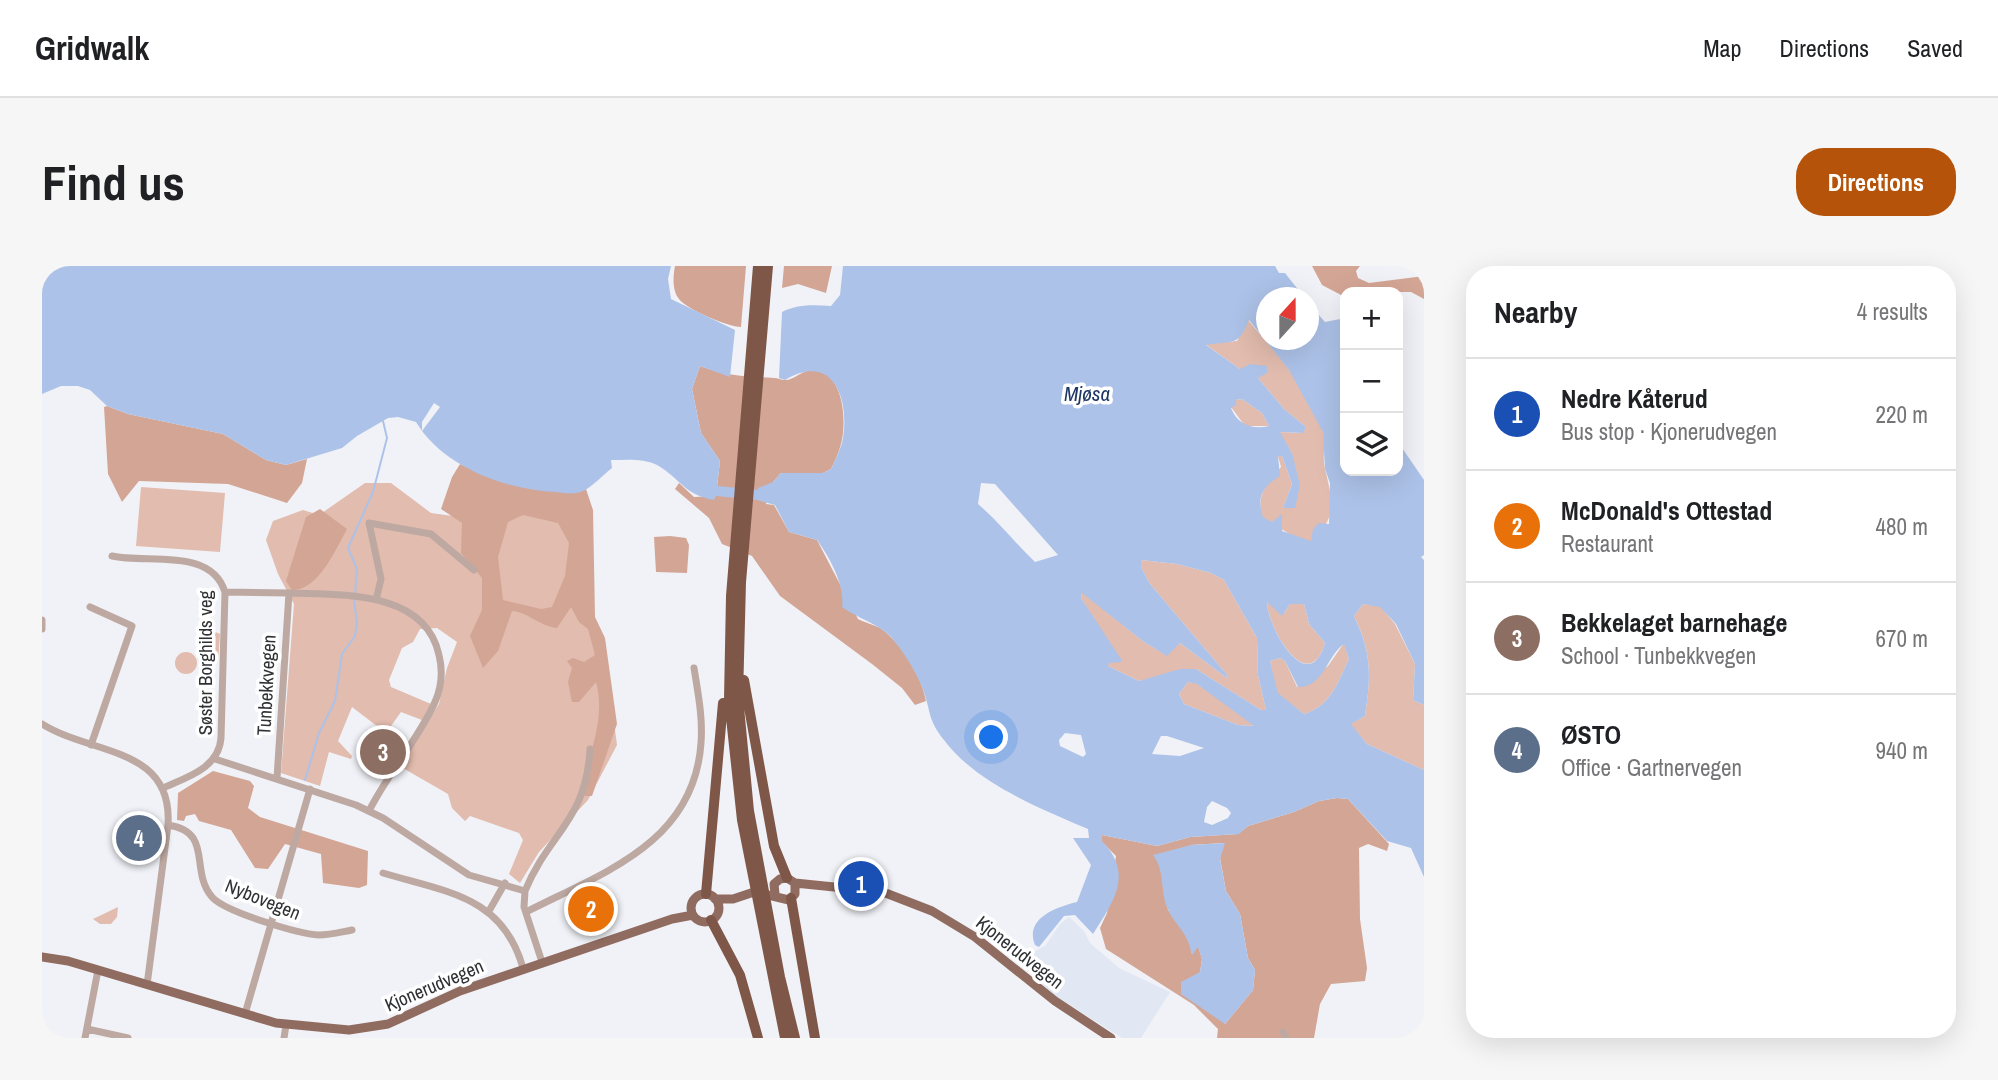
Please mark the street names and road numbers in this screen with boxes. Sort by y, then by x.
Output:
street label: Søster Borghilds veg [192,590,218,735]
street label: Tunbekkvegen [250,634,282,736]
street label: Nybovegen [222,872,304,926]
street label: Kjonerudvegen [971,909,1069,995]
street label: Kjonerudvegen [381,953,487,1017]

